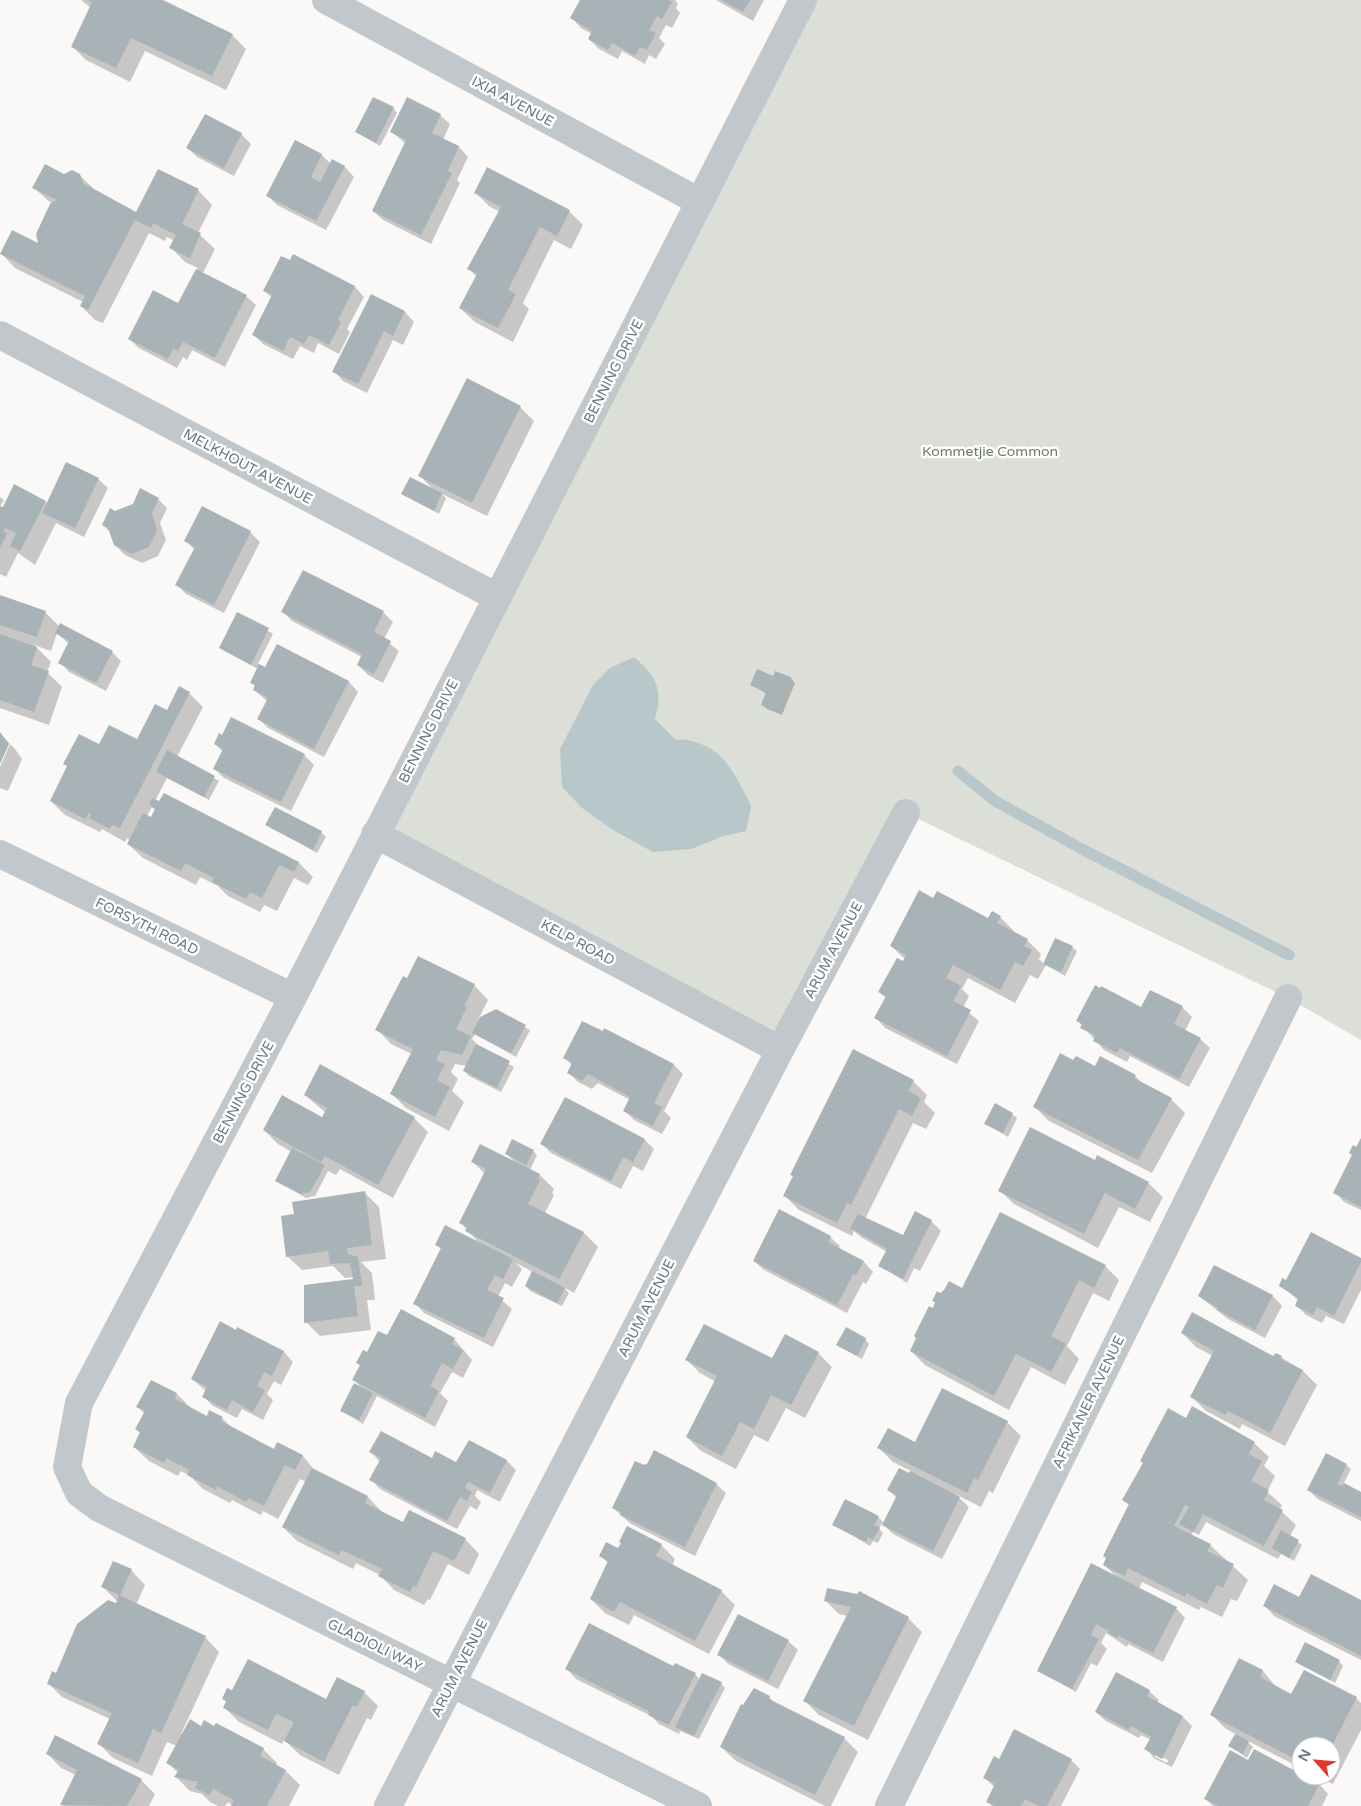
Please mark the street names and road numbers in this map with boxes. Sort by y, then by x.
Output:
street label: IXIA AVENUE [469,73,557,130]
street label: BENNING DRIVE [580,317,647,426]
street label: MELKHOUT AVENUE [180,425,315,508]
street label: BENNING DRIVE [395,677,462,786]
street label: FORSYTH ROAD [93,894,201,959]
street label: ARUM AVENUE [801,899,866,1002]
street label: KELP ROAD [538,916,618,969]
street label: BENNING DRIVE [209,1038,278,1146]
street label: ARUM AVENUE [614,1256,678,1360]
street label: AFRIKANER AVENUE [1049,1333,1128,1471]
street label: GLADIOLI WAY [325,1615,425,1676]
street label: ARUM AVENUE [427,1616,491,1720]

